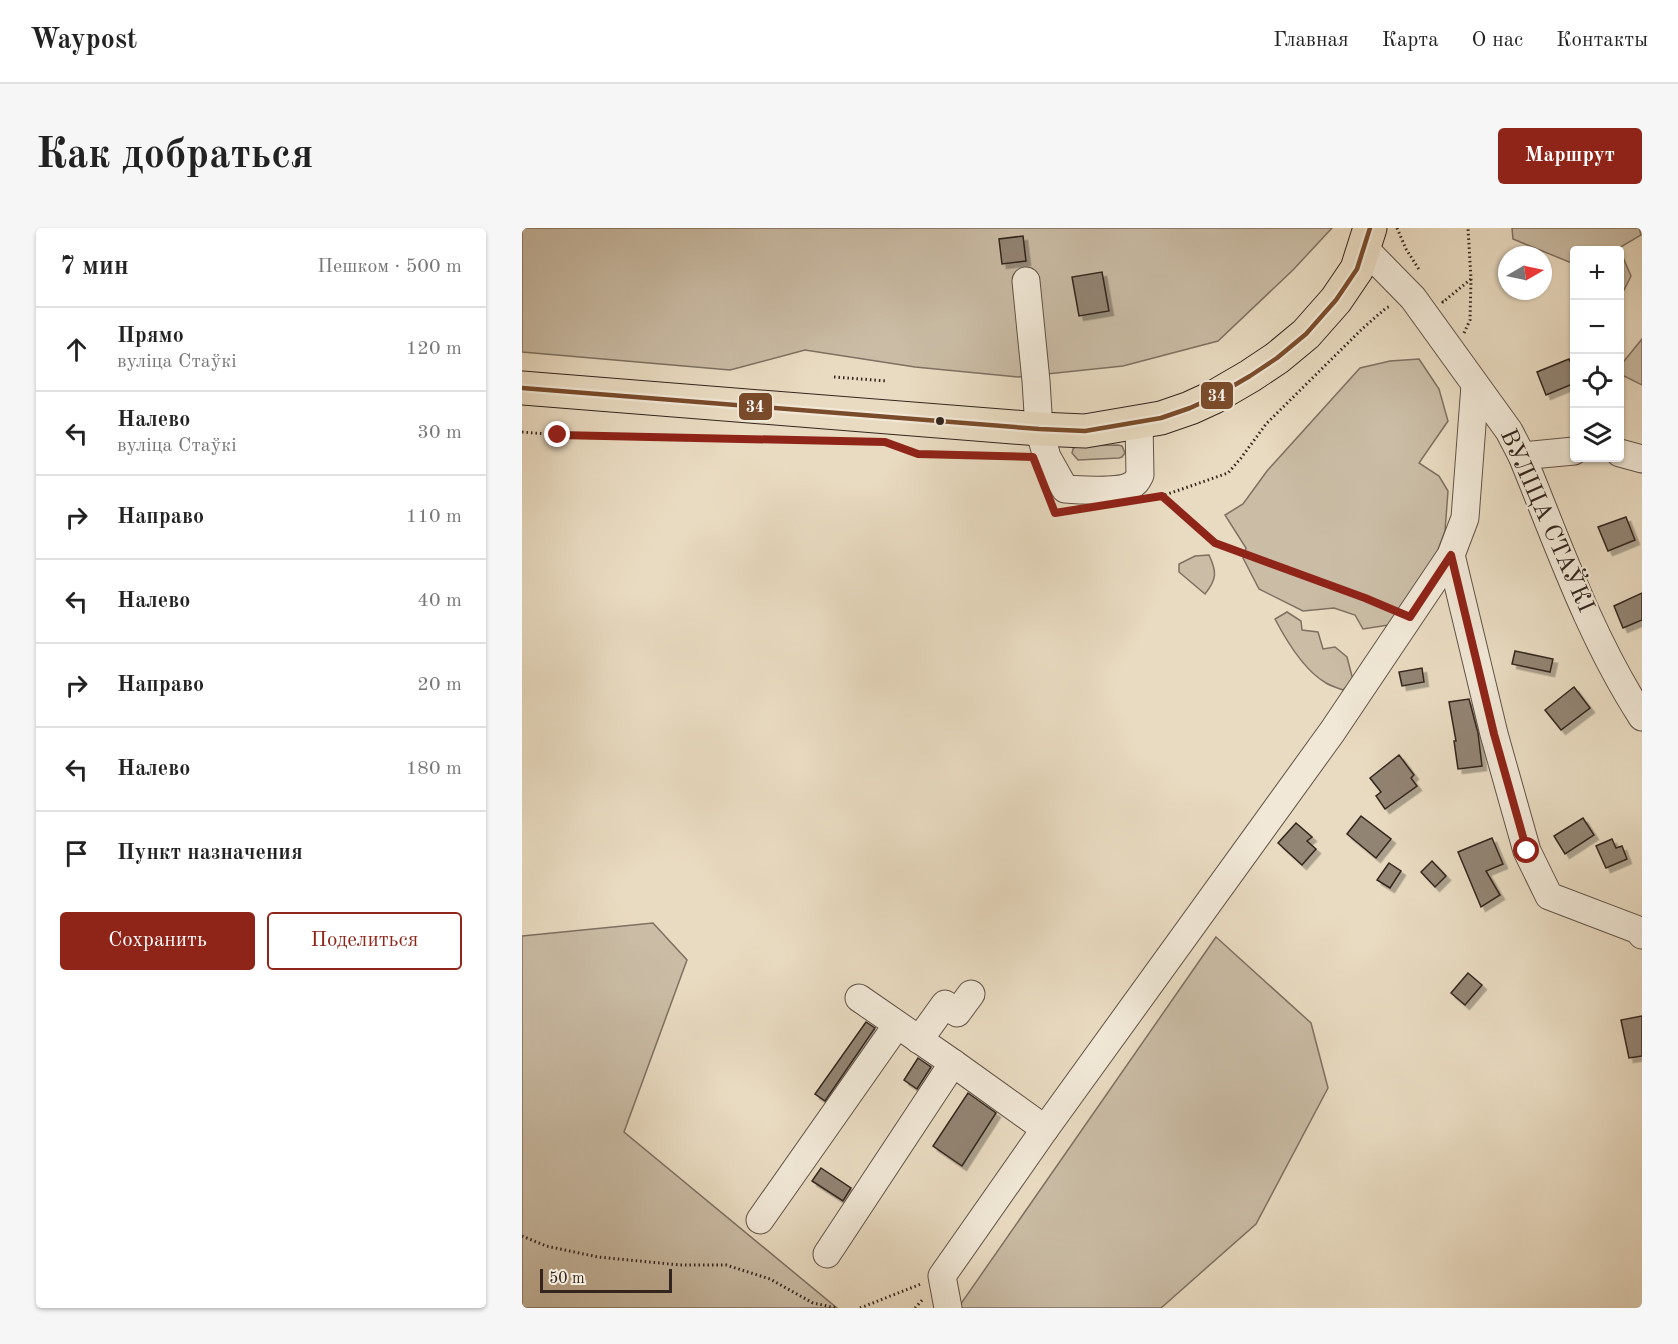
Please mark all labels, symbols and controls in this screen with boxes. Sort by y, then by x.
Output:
text: Waypost [30,27,137,55]
text: Главная [1273,30,1349,51]
text: Карта [1382,30,1439,51]
text: О нас [1472,30,1523,51]
text: Контакты [1556,30,1648,51]
button: Маршрут [1498,128,1642,184]
text: Как добраться [36,135,313,177]
north arrow [1498,246,1552,300]
map controls [1570,246,1624,462]
button: + [1570,246,1624,300]
text: 7 мин [60,254,129,280]
text: Пешком · 500 m [317,257,462,277]
button: − [1570,300,1624,354]
text: Прямо [117,325,184,347]
icon: ahead [60,333,93,366]
text: 120 m [406,339,462,359]
text: вуліца Стаўкі [117,352,237,372]
button: locate [1570,354,1624,408]
line badge: 34 [1200,381,1234,410]
text: 34 [1208,389,1226,405]
line badge: 34 [738,392,773,421]
text: 34 [746,400,764,416]
button: layers [1570,408,1624,462]
text: Налево [117,409,190,431]
unlabelled marker [934,415,946,427]
icon: left [60,417,93,450]
route end [544,421,570,447]
text: 30 m [417,423,462,443]
street label: ВУЛІЦА СТАЎКІ [1495,424,1602,616]
text: вуліца Стаўкі [117,436,237,456]
icon: right [60,501,93,534]
text: Направо [117,506,204,528]
text: 110 m [406,507,462,527]
icon: left [60,585,93,618]
text: Налево [117,590,190,612]
text: 40 m [417,591,462,611]
icon: right [60,669,93,702]
text: Направо [117,674,204,696]
text: 20 m [417,675,462,695]
icon: left [60,753,93,786]
text: Налево [117,758,190,780]
text: 180 m [406,759,462,779]
icon: arrive [60,837,93,870]
route start [1513,837,1539,863]
text: Пункт назначения [117,842,303,864]
button: Сохранить [60,912,255,970]
button: Поделиться [267,912,462,970]
scale bar [540,1266,672,1294]
text: 50 m [549,1271,585,1287]

